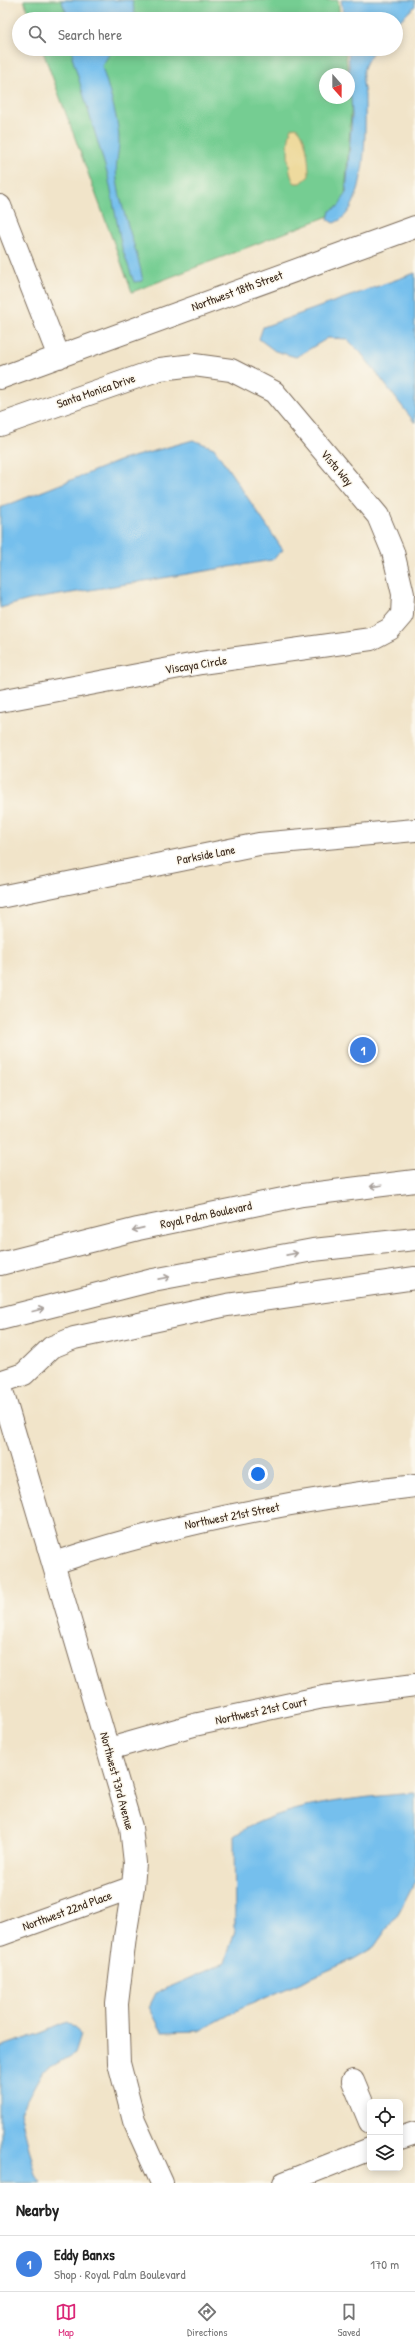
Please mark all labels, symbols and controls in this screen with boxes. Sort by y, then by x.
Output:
search box [12,12,403,56]
icon: search [26,23,48,45]
text: Search here [58,24,122,45]
north arrow [319,68,355,104]
street label: Northwest 18th Street [189,266,286,315]
street label: Santa Monica Drive [54,369,138,412]
street label: Vista Way [317,446,358,490]
street label: Viscaya Circle [164,651,228,678]
street label: Parkside Lane [175,840,237,868]
pin: 1 [350,1035,376,1065]
one-way arrow [370,1182,383,1190]
street label: Royal Palm Boulevard [159,1196,254,1233]
one-way arrow [132,1225,145,1233]
one-way arrow [285,1250,298,1258]
one-way arrow [157,1274,170,1282]
one-way arrow [31,1305,44,1313]
your location [248,1464,268,1484]
street label: Northwest 21st Street [183,1498,282,1533]
street label: Northwest 21st Court [213,1692,309,1729]
street label: Northwest 73rd Avenue [96,1730,139,1832]
street label: Northwest 22nd Place [20,1886,114,1935]
map controls [367,2099,403,2171]
button: locate [367,2099,403,2135]
button: layers [367,2135,403,2171]
text: Nearby [16,2198,59,2221]
text: Eddy Banxs [54,2244,115,2265]
text: 1 [27,2255,31,2273]
text: 170 m [370,2255,399,2273]
text: Shop · Royal Palm Boulevard [54,2265,186,2283]
tab: Map [55,2301,77,2339]
tab: Directions [187,2301,228,2339]
tab: Saved [338,2301,360,2339]

